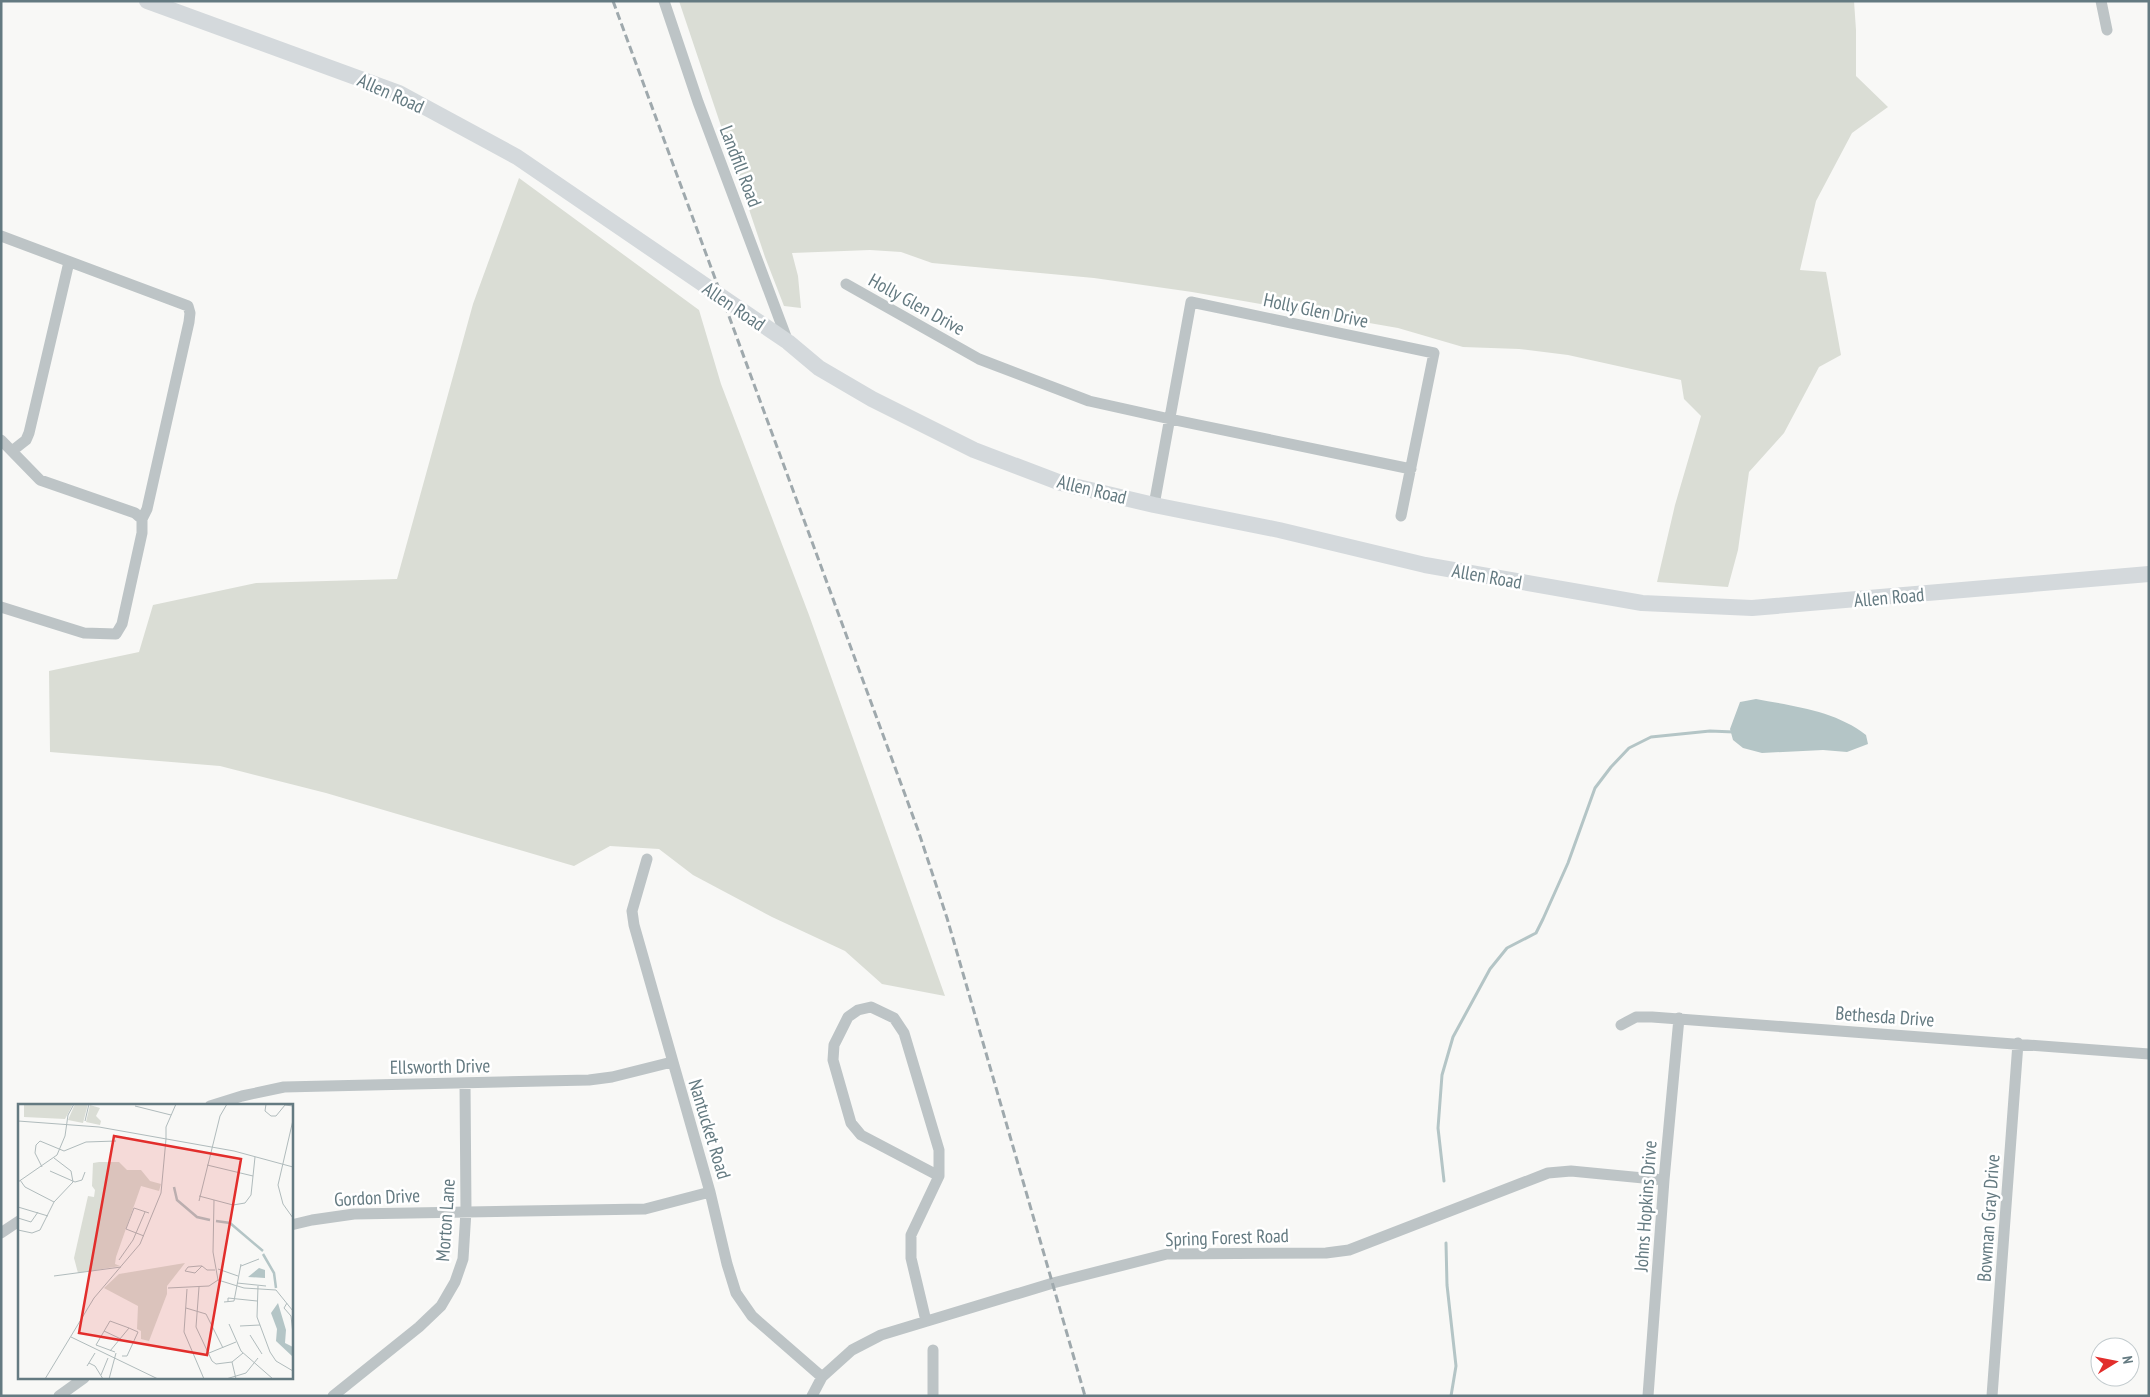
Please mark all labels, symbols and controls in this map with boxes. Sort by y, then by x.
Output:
street label: Allen Road [354,68,428,118]
street label: Landfill Road [714,122,768,210]
street label: Holly Glen Drive [865,268,969,340]
street label: Allen Road [698,276,770,336]
street label: Holly Glen Drive [1261,287,1371,333]
street label: Allen Road [1055,469,1129,509]
street label: Allen Road [1450,558,1524,594]
street label: Allen Road [1853,582,1925,612]
street label: Bethesda Drive [1835,1001,1935,1031]
street label: Ellsworth Drive [390,1053,491,1079]
street label: Nantucket Road [683,1076,737,1182]
inset map [18,1104,292,1380]
street label: Johns Hopkins Drive [1628,1139,1662,1273]
street label: Bowman Gray Drive [1972,1153,2004,1283]
street label: Morton Lane [430,1178,460,1262]
street label: Gordon Drive [333,1183,421,1211]
street label: Spring Forest Road [1165,1223,1289,1251]
north arrow [2090,1337,2140,1387]
text: N [2118,1354,2137,1365]

